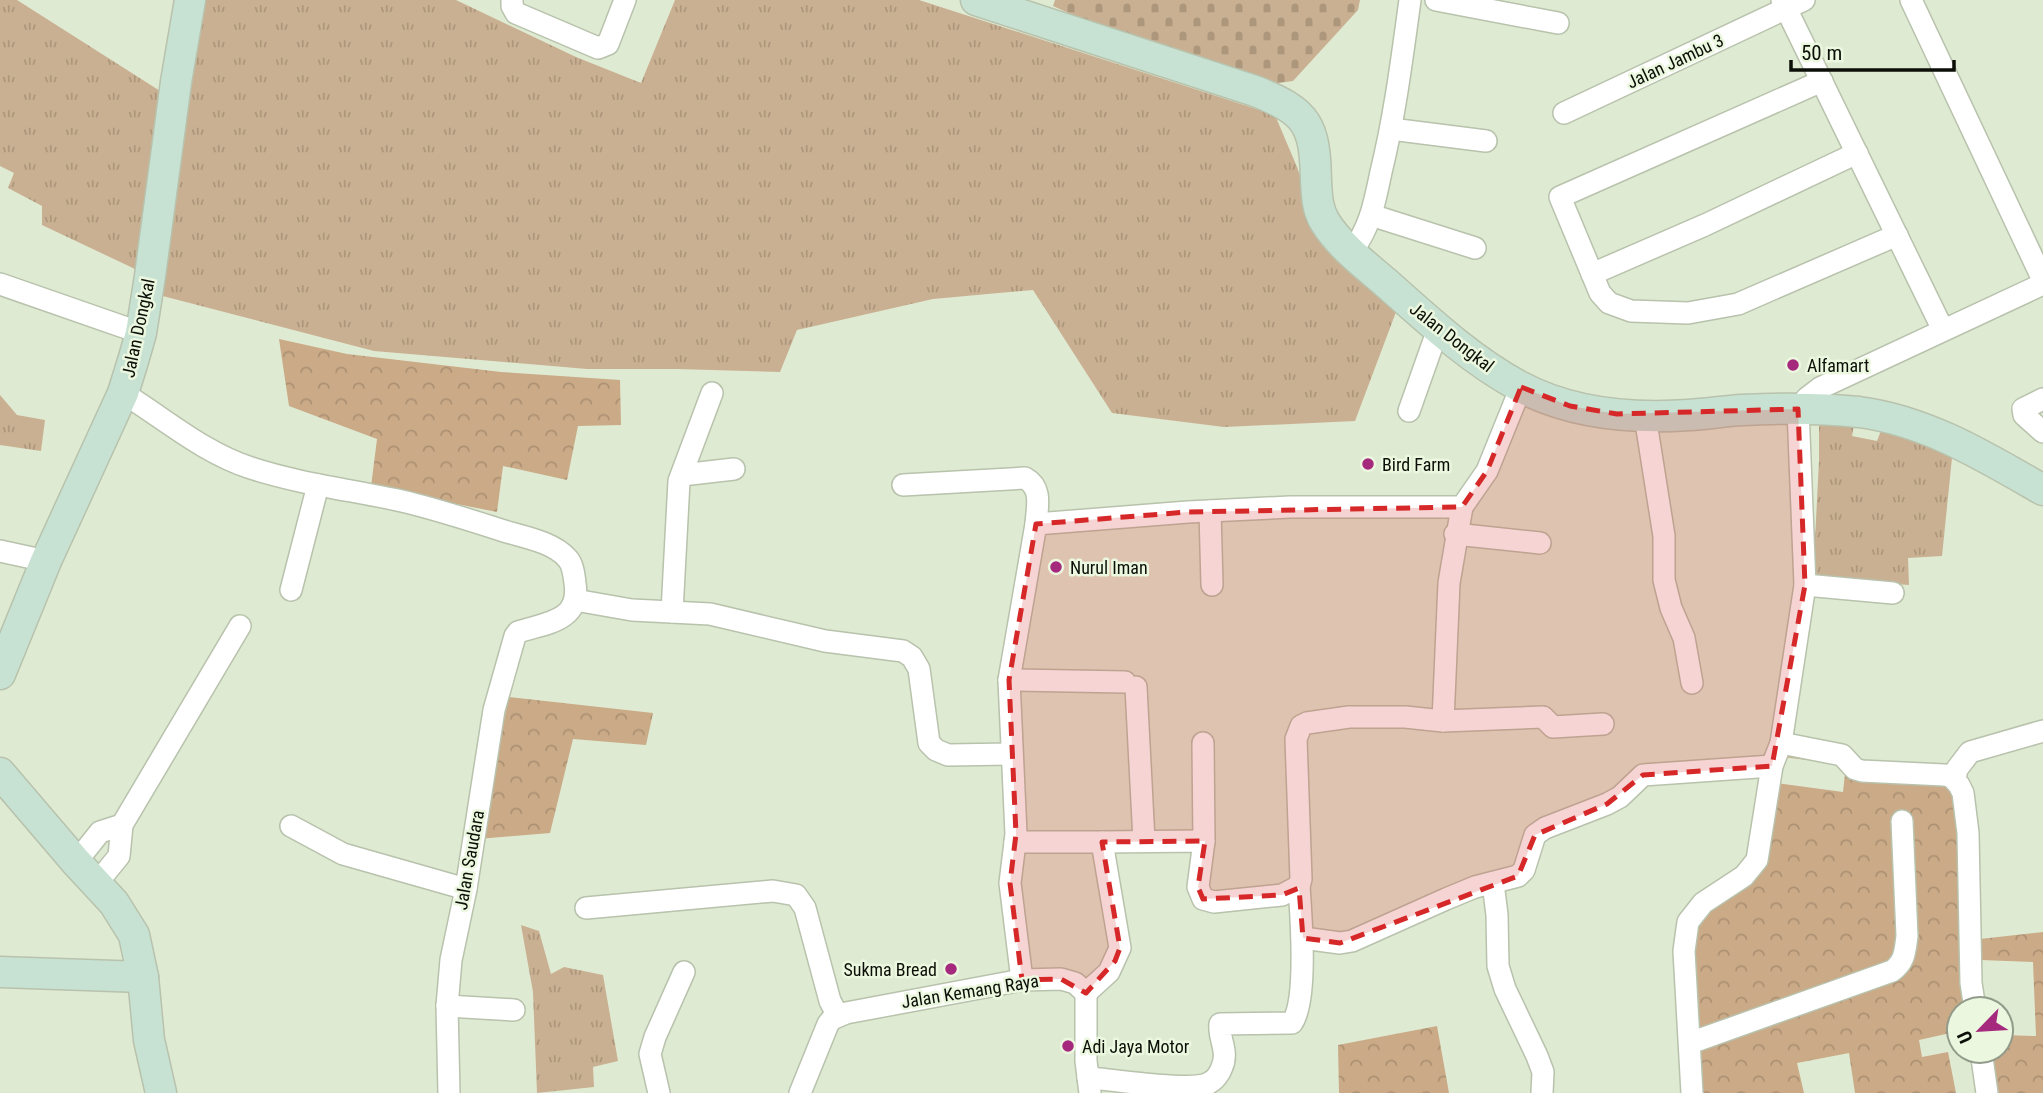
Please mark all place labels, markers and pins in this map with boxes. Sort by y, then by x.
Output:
place label: Alfamart [1807,355,1869,376]
marker: Alfamart [1785,357,1801,373]
place label: Bird Farm [1382,454,1450,475]
marker: Bird Farm [1360,456,1376,472]
place label: Nurul Iman [1070,557,1148,578]
marker: Nurul Iman [1048,559,1064,575]
place label: Sukma Bread [843,959,937,980]
marker: Sukma Bread [943,961,959,977]
place label: Adi Jaya Motor [1082,1036,1190,1057]
marker: Adi Jaya Motor [1060,1038,1076,1054]

